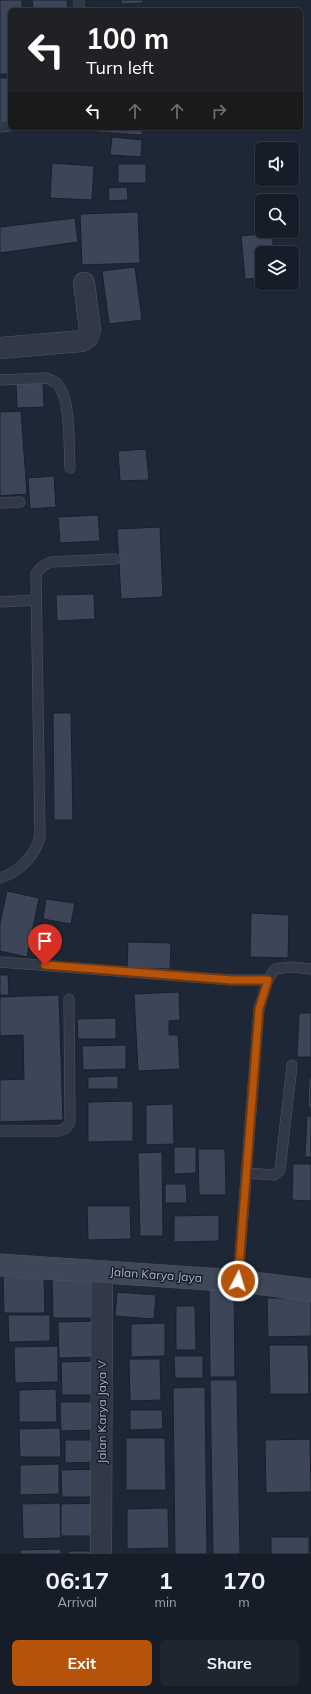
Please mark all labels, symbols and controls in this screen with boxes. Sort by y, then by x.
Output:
text: 100 m [86,21,169,56]
icon: left [20,24,72,76]
text: Turn left [86,56,154,79]
icon: left [82,100,104,122]
icon: ahead [124,100,146,122]
icon: ahead [166,100,188,122]
icon: right [208,100,230,122]
map controls [255,142,299,290]
button: sound [255,142,299,186]
button: search [255,194,299,238]
button: layers [255,246,299,290]
pin [28,924,62,965]
icon: arrive [34,930,56,952]
position arrow [217,1260,259,1302]
street label: Jalan Karya Jaya [110,1264,202,1285]
street label: Jalan Karya Jaya V [94,1360,109,1464]
text: 06:17 [46,1565,109,1595]
text: 1 [158,1565,173,1595]
text: 170 [222,1565,265,1595]
text: Arrival [57,1594,97,1610]
text: min [155,1594,177,1610]
text: m [238,1594,250,1610]
button: Exit [12,1640,152,1686]
button: Share [160,1640,299,1686]

